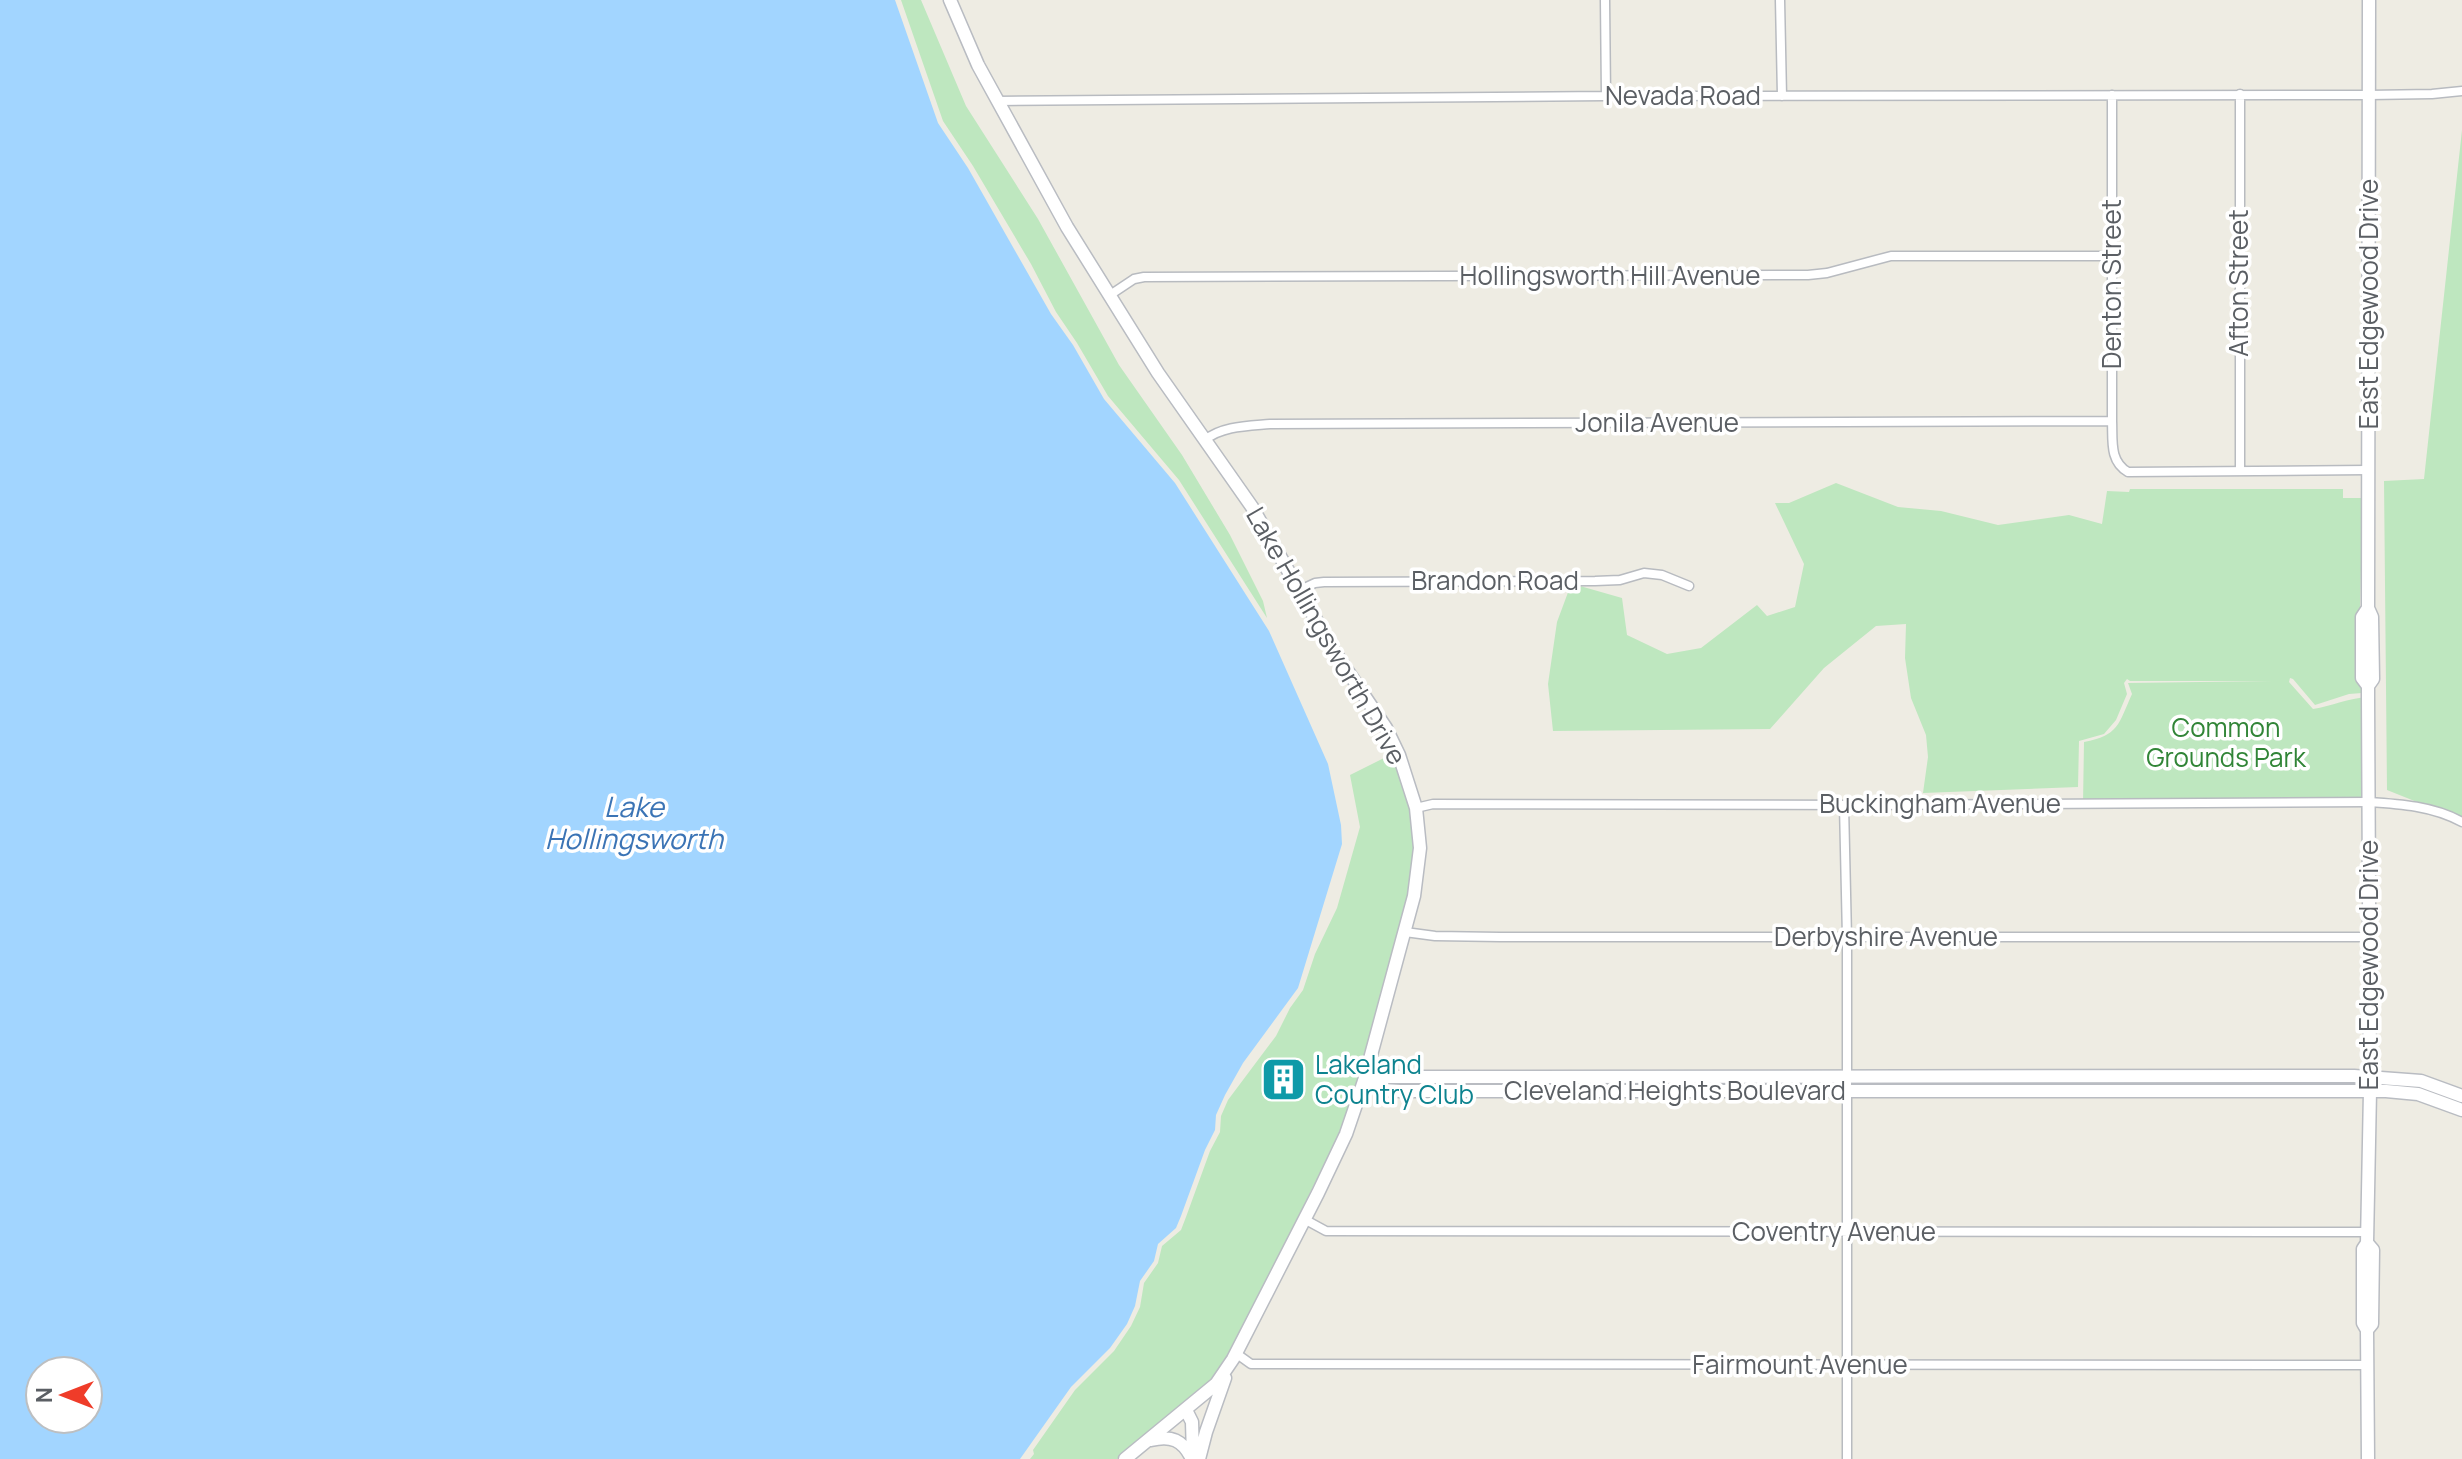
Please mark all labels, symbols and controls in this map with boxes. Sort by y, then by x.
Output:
street label: Nevada Road [1605,77,1761,113]
street label: East Edgewood Drive [2350,179,2386,429]
street label: Denton Street [2093,199,2129,369]
street label: Afton Street [2220,209,2256,357]
street label: Hollingsworth Hill Avenue [1460,257,1760,293]
street label: Jonila Avenue [1575,404,1739,440]
street label: Lake Hollingsworth Drive [1238,500,1415,771]
street label: Brandon Road [1411,562,1579,598]
park label: Common Grounds Park [2146,709,2307,775]
street label: Buckingham Avenue [1819,785,2061,821]
water label: Lake Hollingsworth [545,787,724,857]
street label: East Edgewood Drive [2350,840,2386,1090]
street label: Derbyshire Avenue [1774,918,1998,954]
place label: Lakeland Country Club [1315,1046,1474,1112]
building icon: Lakeland Country Club [1260,1056,1308,1104]
street label: Cleveland Heights Boulevard [1504,1072,1846,1108]
street label: Coventry Avenue [1732,1213,1936,1249]
street label: Fairmount Avenue [1692,1346,1908,1382]
north arrow [24,1355,104,1435]
text: N [29,1387,59,1403]

